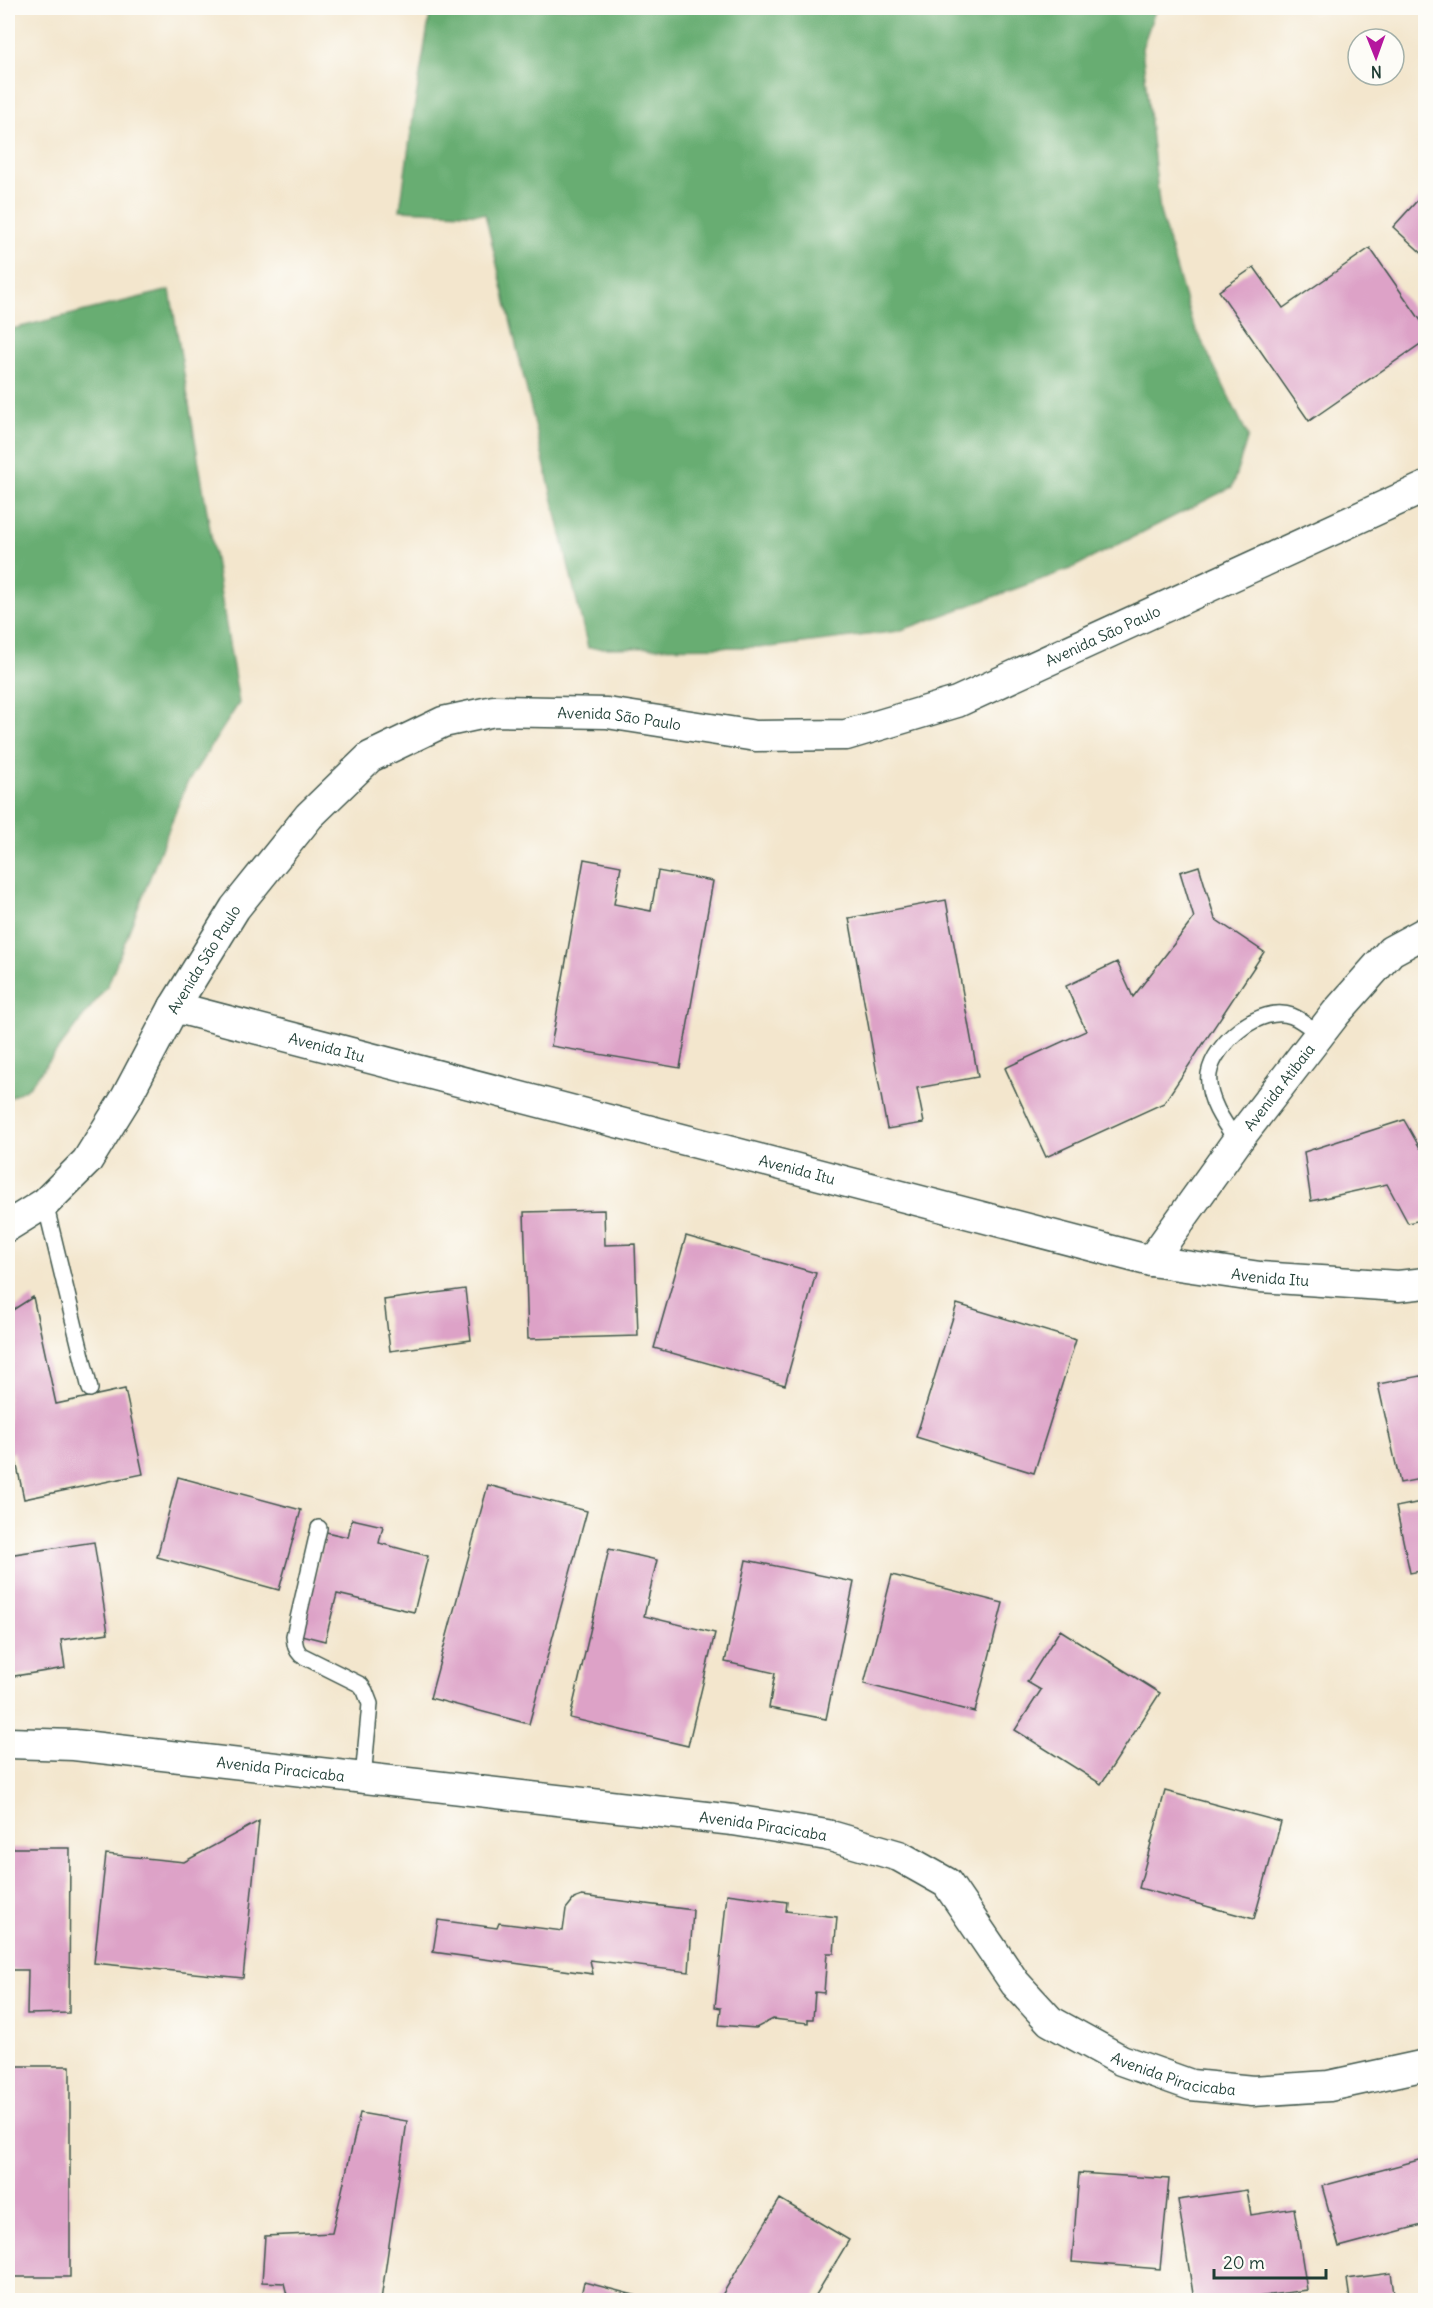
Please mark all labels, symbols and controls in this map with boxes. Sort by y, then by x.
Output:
north arrow [1346,27,1406,87]
text: N [1371,62,1382,82]
street label: Avenida São Paulo [1042,601,1163,670]
street label: Avenida São Paulo [557,703,683,734]
street label: Avenida São Paulo [163,901,244,1017]
street label: Avenida Itu [287,1028,367,1066]
street label: Avenida Atibaia [1239,1039,1319,1134]
street label: Avenida Itu [757,1150,838,1188]
street label: Avenida Itu [1230,1263,1310,1290]
street label: Avenida Piracicaba [216,1752,346,1785]
street label: Avenida Piracicaba [698,1807,829,1844]
street label: Avenida Piracicaba [1108,2047,1237,2099]
scale bar [1214,2242,1326,2280]
text: 20 m [1223,2251,1265,2274]

